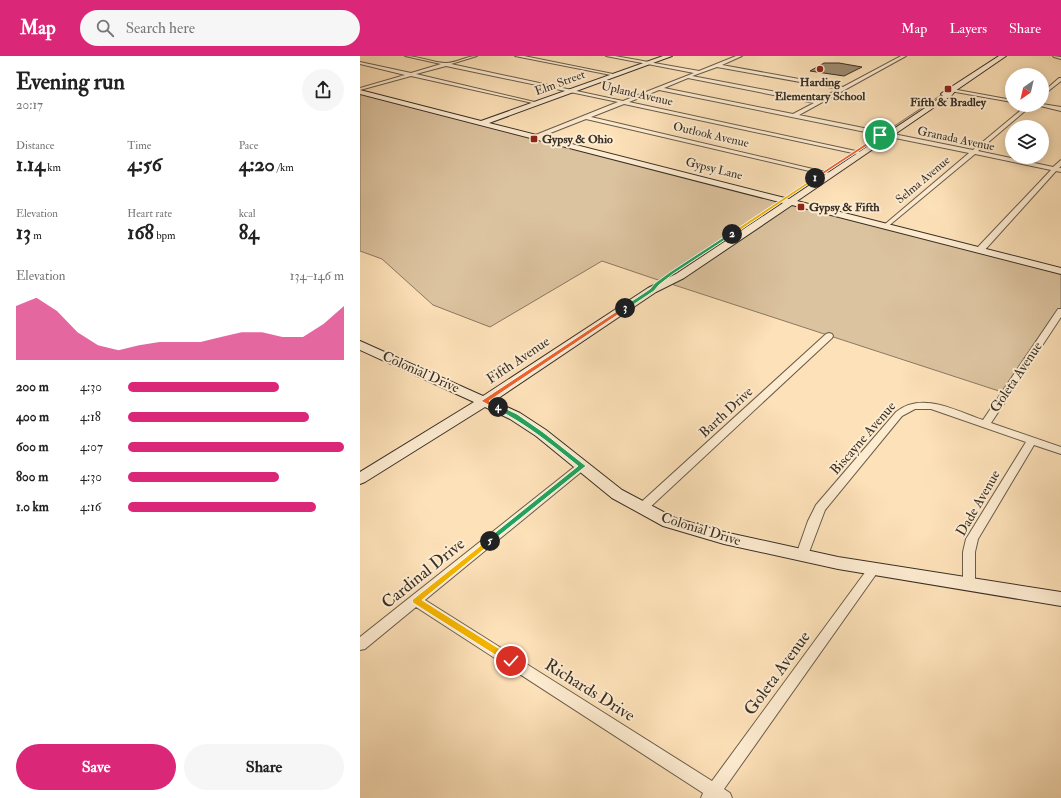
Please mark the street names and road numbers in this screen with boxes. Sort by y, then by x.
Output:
street label: Elm Street [533,67,587,99]
street label: Upland Avenue [600,78,674,110]
street label: Outlook Avenue [672,119,750,151]
street label: Granada Avenue [916,123,996,155]
street label: Selma Avenue [893,153,953,207]
street label: Gypsy Lane [684,155,744,183]
street label: Fifth Avenue [483,333,553,387]
street label: Goleta Avenue [986,338,1046,416]
street label: Colonial Drive [380,347,462,397]
street label: Barth Drive [696,383,756,441]
street label: Biscayne Avenue [827,398,900,479]
street label: Dade Avenue [952,467,1004,539]
street label: Colonial Drive [659,509,743,549]
street label: Cardinal Drive [377,533,469,613]
street label: Goleta Avenue [739,627,815,719]
street label: Richards Drive [541,654,639,726]

